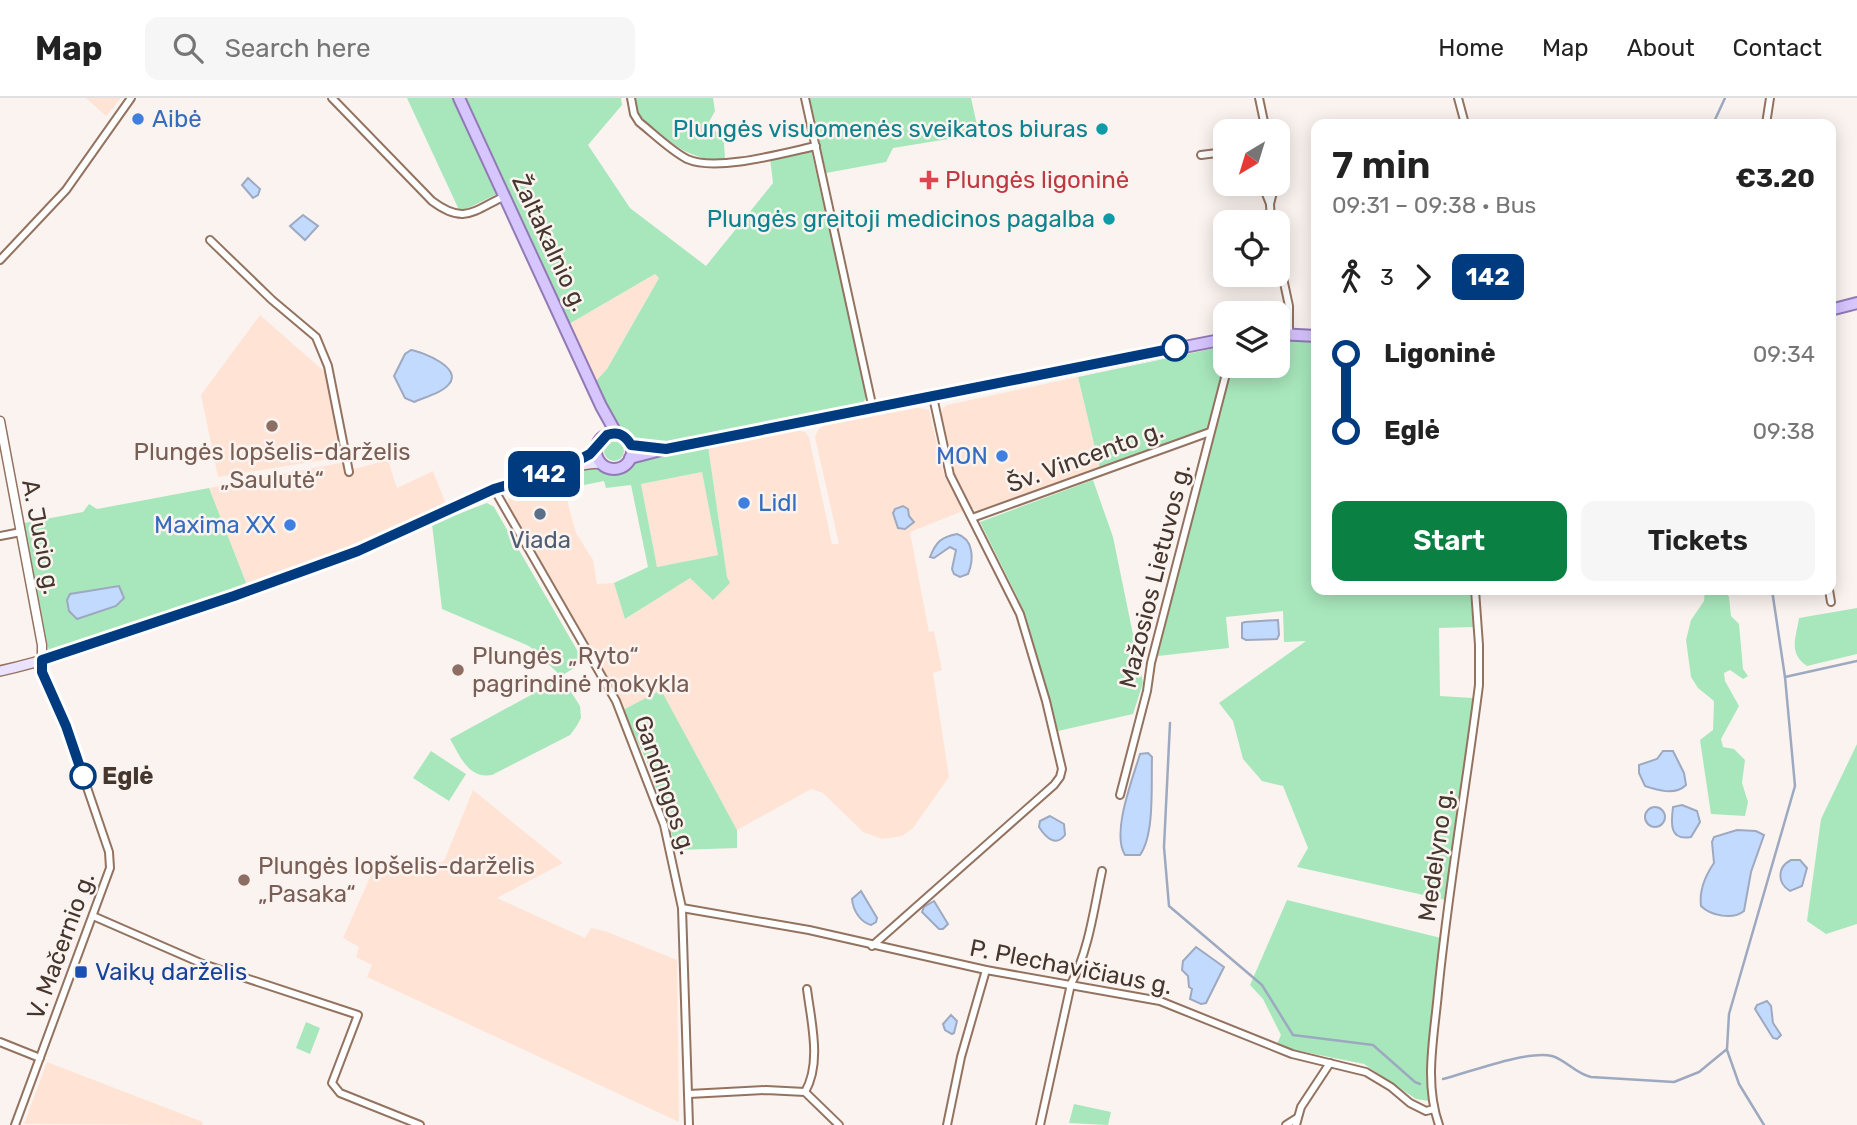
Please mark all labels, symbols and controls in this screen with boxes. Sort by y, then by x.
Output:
search box [145,17,635,80]
text: Map [35,29,103,68]
icon: search [169,29,207,67]
text: Search here [225,33,370,64]
text: Home [1438,34,1504,62]
text: Map [1542,34,1589,62]
text: About [1627,34,1695,62]
text: Contact [1733,34,1822,62]
place label: Aibė [152,105,202,133]
marker: Aibė [130,111,146,127]
place label: Plungės visuomenės sveikatos biuras [673,115,1088,143]
north arrow [1213,119,1290,196]
map controls [1213,119,1290,378]
marker: Plungės visuomenės sveikatos biuras [1094,121,1110,137]
text: 7 min [1332,142,1431,188]
text: €3.20 [1735,163,1815,194]
place label: Plungės ligoninė [945,166,1129,194]
street label: Žaltakalnio g. [506,170,594,316]
marker: Plungės ligoninė [919,170,939,190]
text: 09:31 – 09:38 · Bus [1332,191,1536,219]
place label: Plungės greitoji medicinos pagalba [707,205,1095,233]
button: locate [1213,210,1290,287]
marker: Plungės greitoji medicinos pagalba [1101,211,1117,227]
icon: walk [1332,258,1370,296]
icon: forward [1404,258,1442,296]
text: 3 [1380,263,1394,291]
text: 142 [1466,263,1510,291]
button: layers [1213,301,1290,378]
unlabelled marker [1162,335,1188,361]
text: Ligoninė [1384,338,1496,369]
text: 09:34 [1753,340,1815,368]
text: Eglė [1384,415,1440,446]
street label: Šv. Vincento g. [1003,416,1167,498]
text: 09:38 [1752,417,1815,445]
marker: Plungės lopšelis-darželis „Saulutė“ [264,418,280,434]
place label: Plungės lopšelis-darželis „Saulutė“ [134,438,410,494]
place label: MON [936,442,988,470]
marker: MON [994,448,1010,464]
line badge: 142 [504,451,584,497]
text: 142 [522,460,566,488]
street label: Mažosios Lietuvos g. [1114,461,1196,691]
street label: A. Jucio g. [16,477,66,597]
place label: Lidl [758,489,797,517]
marker: Lidl [736,495,752,511]
button: Start [1332,501,1567,581]
button: Tickets [1581,501,1815,581]
marker: Viada [532,506,548,522]
place label: Maxima XX [154,511,276,539]
marker: Maxima XX [282,517,298,533]
place label: Viada [509,526,571,554]
place label: Plungės „Ryto“ pagrindinė mokykla [472,642,690,698]
marker: Plungės „Ryto“ pagrindinė mokykla [450,662,466,678]
street label: Gandingos g. [628,712,702,858]
place label: Eglė [102,762,154,790]
marker: Eglė [70,763,96,789]
street label: Medelyno g. [1413,787,1459,923]
place label: Plungės lopšelis-darželis „Pasaka“ [258,852,535,908]
street label: V. Mačernio g. [21,869,101,1023]
marker: Plungės lopšelis-darželis „Pasaka“ [236,872,252,888]
street label: P. Plechavičiaus g. [967,934,1175,1000]
place label: Vaikų darželis [95,958,247,986]
marker: Vaikų darželis [73,964,89,980]

